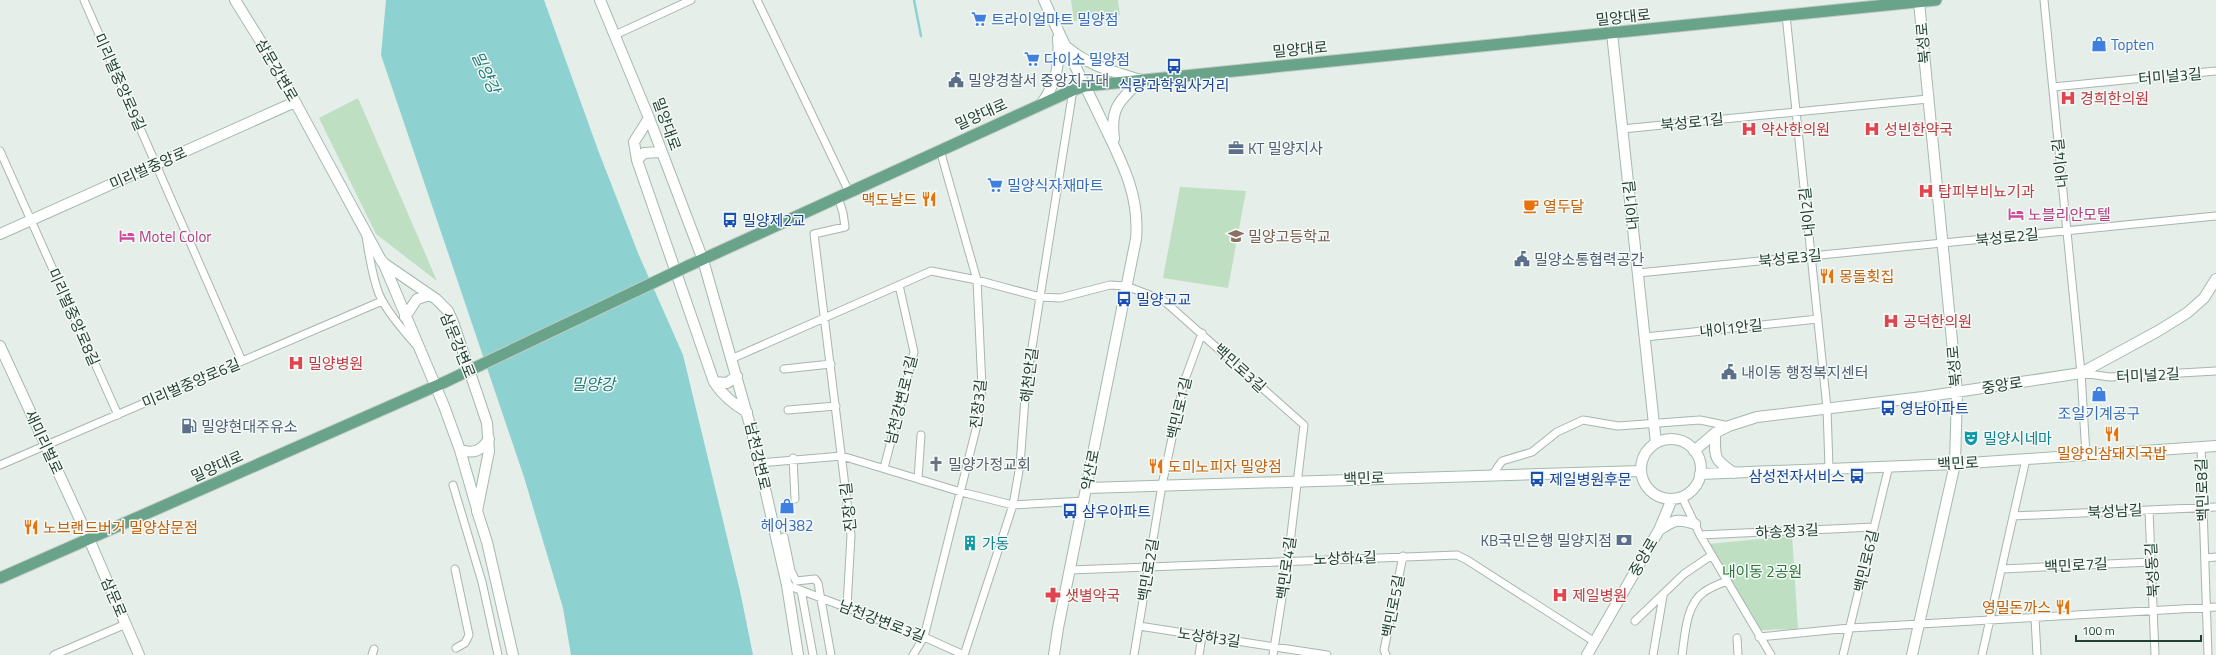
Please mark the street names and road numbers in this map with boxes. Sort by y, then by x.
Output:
street label: 밀양대로 [1594,3,1652,31]
street label: 북성로 [1910,21,1936,65]
street label: 미리벌중앙로9길 [88,29,152,135]
street label: 삼문강변로 [250,34,304,106]
street label: 밀양대로 [1272,35,1328,63]
street label: 터미널3길 [2137,62,2203,90]
street label: 밀양대로 [951,92,1011,136]
street label: 밀양대로 [647,94,687,154]
street label: 북성로1길 [1659,107,1725,137]
street label: 내이4길 [2046,137,2074,189]
street label: 미리벌중앙로 [105,141,191,195]
street label: 내이1길 [1617,179,1645,231]
street label: 내이2길 [1793,186,1821,238]
street label: 북성로2길 [1974,222,2040,252]
street label: 북성로3길 [1757,243,1823,273]
street label: 미리벌중앙로8길 [42,264,106,370]
street label: 삼문강변로 [434,309,482,381]
street label: 내이1안길 [1698,313,1764,343]
street label: 백민로3길 [1209,338,1271,398]
street label: 북성로 [1941,344,1967,388]
street label: 해천안길 [1014,346,1044,404]
street label: 미리벌중앙로6길 [138,352,244,414]
street label: 남천강변로1길 [879,353,923,447]
street label: 터미널2길 [2116,362,2180,388]
street label: 중앙로 [1980,370,2024,400]
street label: 백민로1길 [1161,374,1197,442]
street label: 진장3길 [964,378,992,430]
street label: 새미리벌로 [19,406,69,478]
street label: 남천강변로 [739,420,777,492]
street label: 밀양대로 [187,444,247,488]
street label: 약산로 [1075,447,1105,493]
street label: 백민로 [1937,450,1979,476]
street label: 백민로8길 [2189,458,2215,522]
street label: 백민로 [1343,466,1385,490]
street label: 진장1길 [834,481,862,533]
street label: 북성남길 [2087,498,2143,524]
street label: 하송정3길 [1755,518,1819,544]
street label: 백민로6길 [1848,527,1884,595]
street label: 중앙로 [1623,533,1663,581]
street label: 백민로4길 [1270,535,1302,601]
street label: 백민로2길 [1132,537,1164,603]
street label: 북성동길 [2139,542,2165,598]
street label: 노상하4길 [1313,545,1377,571]
street label: 백민로7길 [2044,552,2108,578]
street label: 삼문로 [95,573,133,621]
street label: 백민로5길 [1376,573,1410,639]
street label: 남천강변로3길 [835,594,929,648]
street label: 노상하3길 [1176,621,1242,653]

